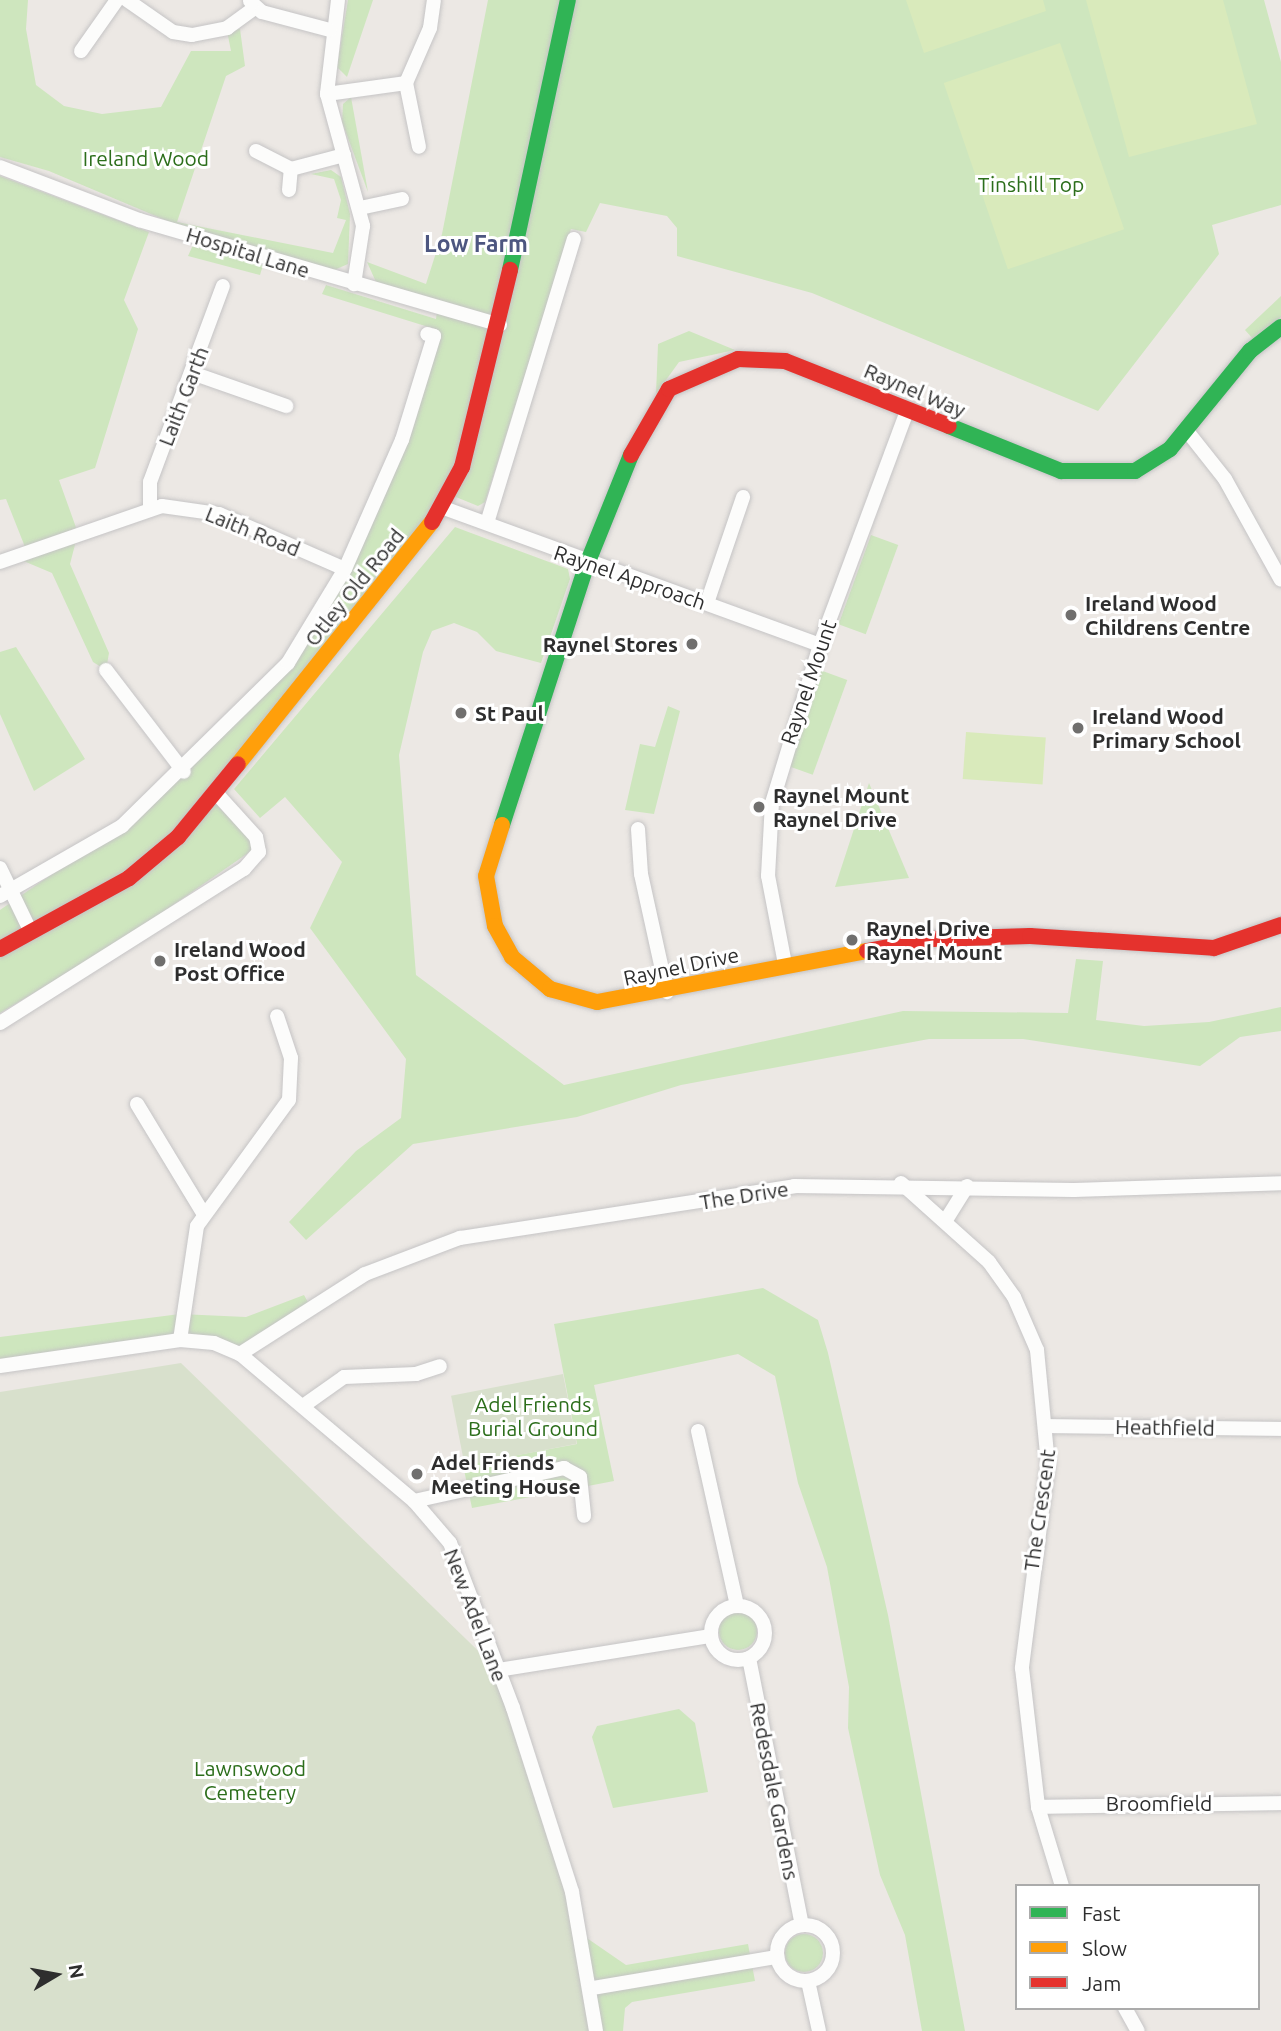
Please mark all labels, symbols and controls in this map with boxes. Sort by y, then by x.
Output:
park label: Ireland Wood [83,145,209,171]
park label: Tinshill Top [978,171,1084,197]
street label: Hospital Lane [183,221,313,283]
district label: Low Farm [424,230,528,258]
street label: Laith Garth [152,343,214,449]
street label: Raynel Way [860,357,970,423]
street label: Laith Road [202,501,304,561]
street label: Otley Old Road [299,523,409,651]
street label: Raynel Approach [551,539,709,615]
place label: Ireland Wood Childrens Centre [1085,590,1250,640]
marker: Ireland Wood Childrens Centre [1063,607,1079,623]
street label: Raynel Mount [775,616,841,748]
place label: Raynel Stores [543,631,678,657]
marker: Raynel Stores [684,636,700,652]
place label: St Paul [475,700,544,726]
place label: Ireland Wood Primary School [1092,703,1241,753]
marker: St Paul [453,705,469,721]
marker: Ireland Wood Primary School [1070,720,1086,736]
place label: Raynel Mount Raynel Drive [773,782,909,832]
marker: Raynel Mount Raynel Drive [751,799,767,815]
place label: Raynel Drive Raynel Mount [866,915,1002,965]
marker: Raynel Drive Raynel Mount [844,932,860,948]
place label: Ireland Wood Post Office [174,936,306,986]
street label: Raynel Drive [621,941,741,991]
marker: Ireland Wood Post Office [152,953,168,969]
street label: The Drive [698,1176,790,1214]
park label: Adel Friends Burial Ground [468,1391,598,1441]
street label: Heathfield [1115,1414,1215,1440]
street label: The Crescent [1018,1447,1060,1573]
place label: Adel Friends Meeting House [431,1449,581,1499]
marker: Adel Friends Meeting House [409,1466,425,1482]
street label: New Adel Lane [439,1545,513,1685]
street label: Redesdale Gardens [745,1700,805,1882]
park label: Lawnswood Cemetery [194,1755,306,1805]
street label: Broomfield [1106,1790,1212,1816]
legend [1015,1884,1260,2010]
text: Fast [1082,1901,1120,1925]
text: Slow [1082,1936,1127,1960]
north arrow [21,1940,91,2010]
text: N [65,1962,89,1980]
text: Jam [1082,1971,1121,1995]

